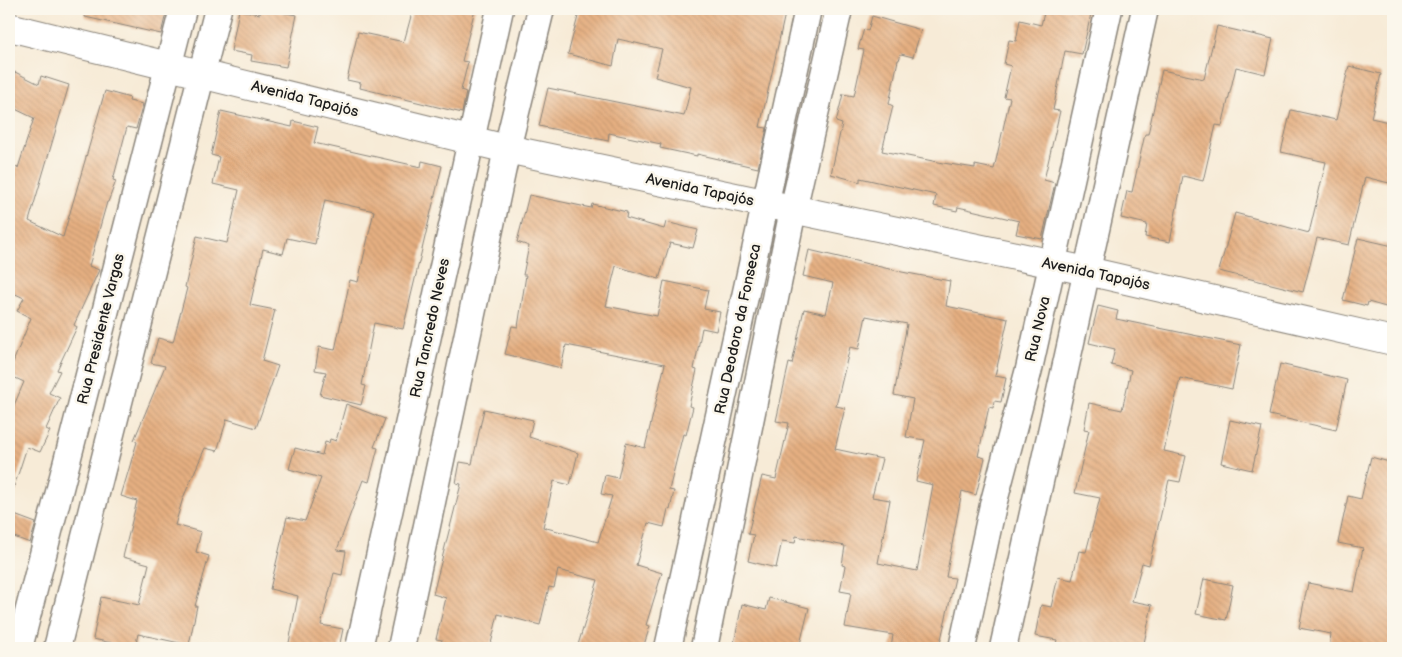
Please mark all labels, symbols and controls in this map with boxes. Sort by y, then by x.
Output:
street label: Avenida Tapajós [249,76,361,122]
street label: Avenida Tapajós [644,169,756,211]
street label: Rua Deodoro da Fonseca [711,242,765,416]
street label: Rua Presidente Vargas [73,251,129,406]
street label: Avenida Tapajós [1040,253,1152,295]
street label: Rua Tancredo Neves [406,256,454,399]
street label: Rua Nova [1021,294,1055,364]

